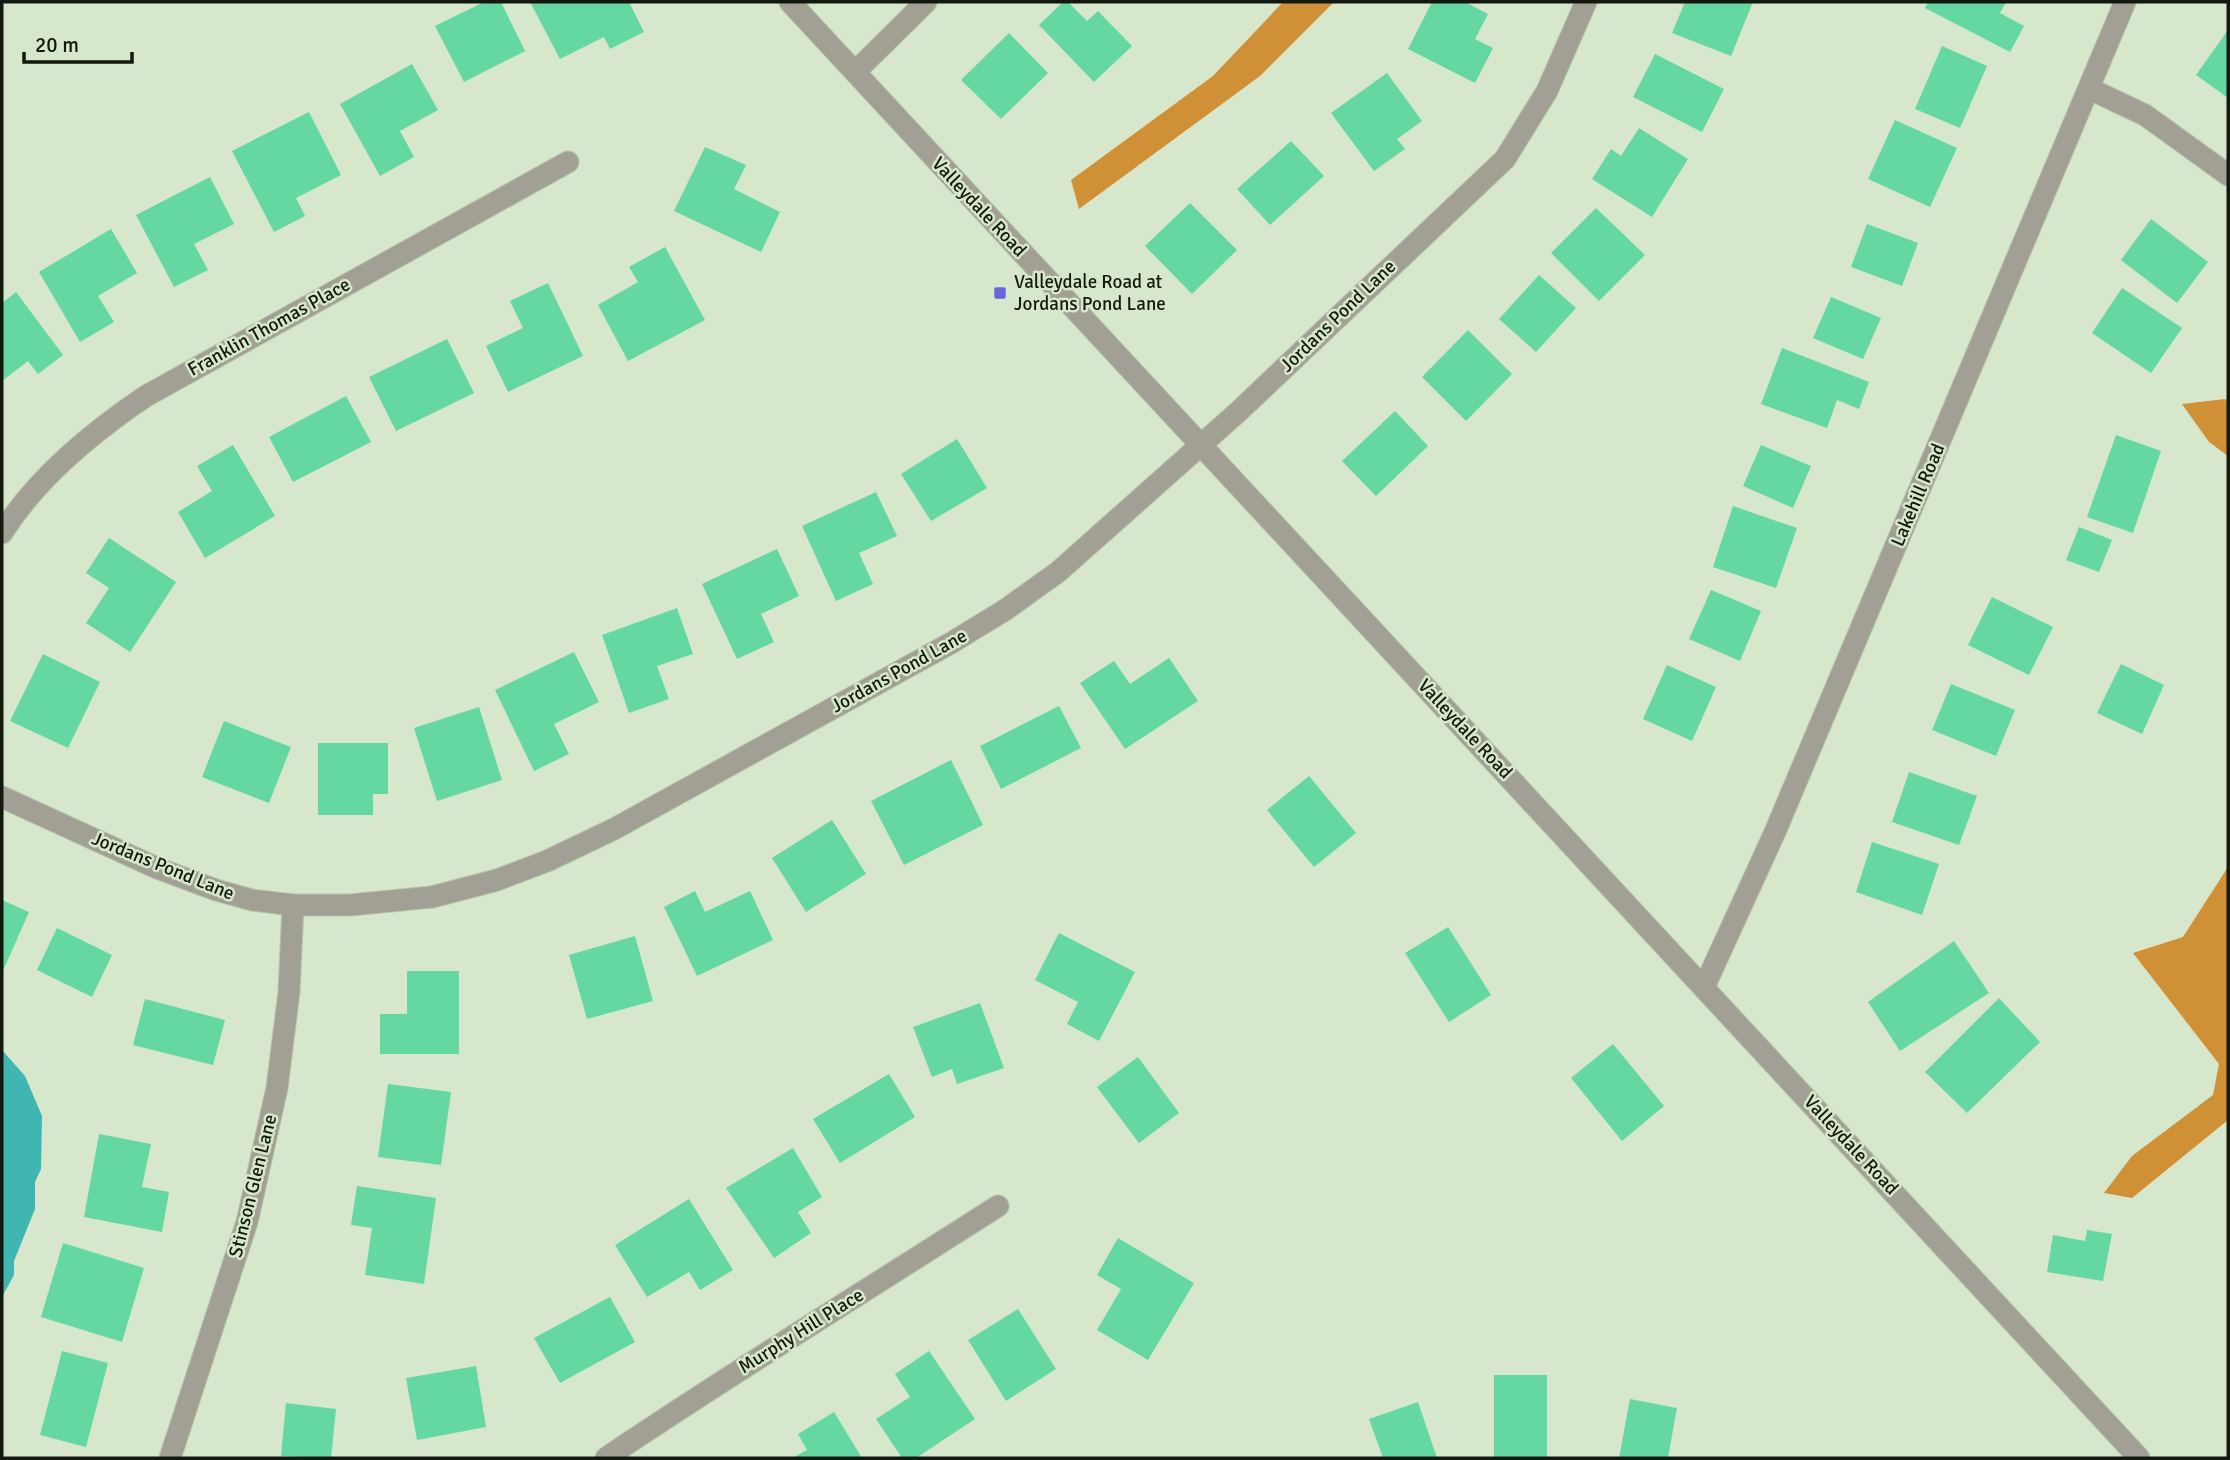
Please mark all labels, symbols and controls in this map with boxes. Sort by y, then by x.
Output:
scale bar [24,21,133,65]
text: 20 m [35,32,79,58]
street label: Valleydale Road [927,152,1031,262]
street label: Jordans Pond Lane [1275,255,1401,377]
place label: Valleydale Road at Jordans Pond Lane [1014,270,1166,316]
street label: Franklin Thomas Place [184,272,354,382]
marker: Valleydale Road at Jordans Pond Lane [992,285,1008,301]
street label: Lakehill Road [1886,440,1950,550]
street label: Jordans Pond Lane [827,624,971,718]
street label: Valleydale Road [1413,674,1517,784]
street label: Jordans Pond Lane [88,826,238,906]
street label: Valleydale Road [1799,1090,1903,1200]
street label: Stinson Glen Lane [224,1112,282,1260]
street label: Murphy Hill Place [734,1283,868,1379]

